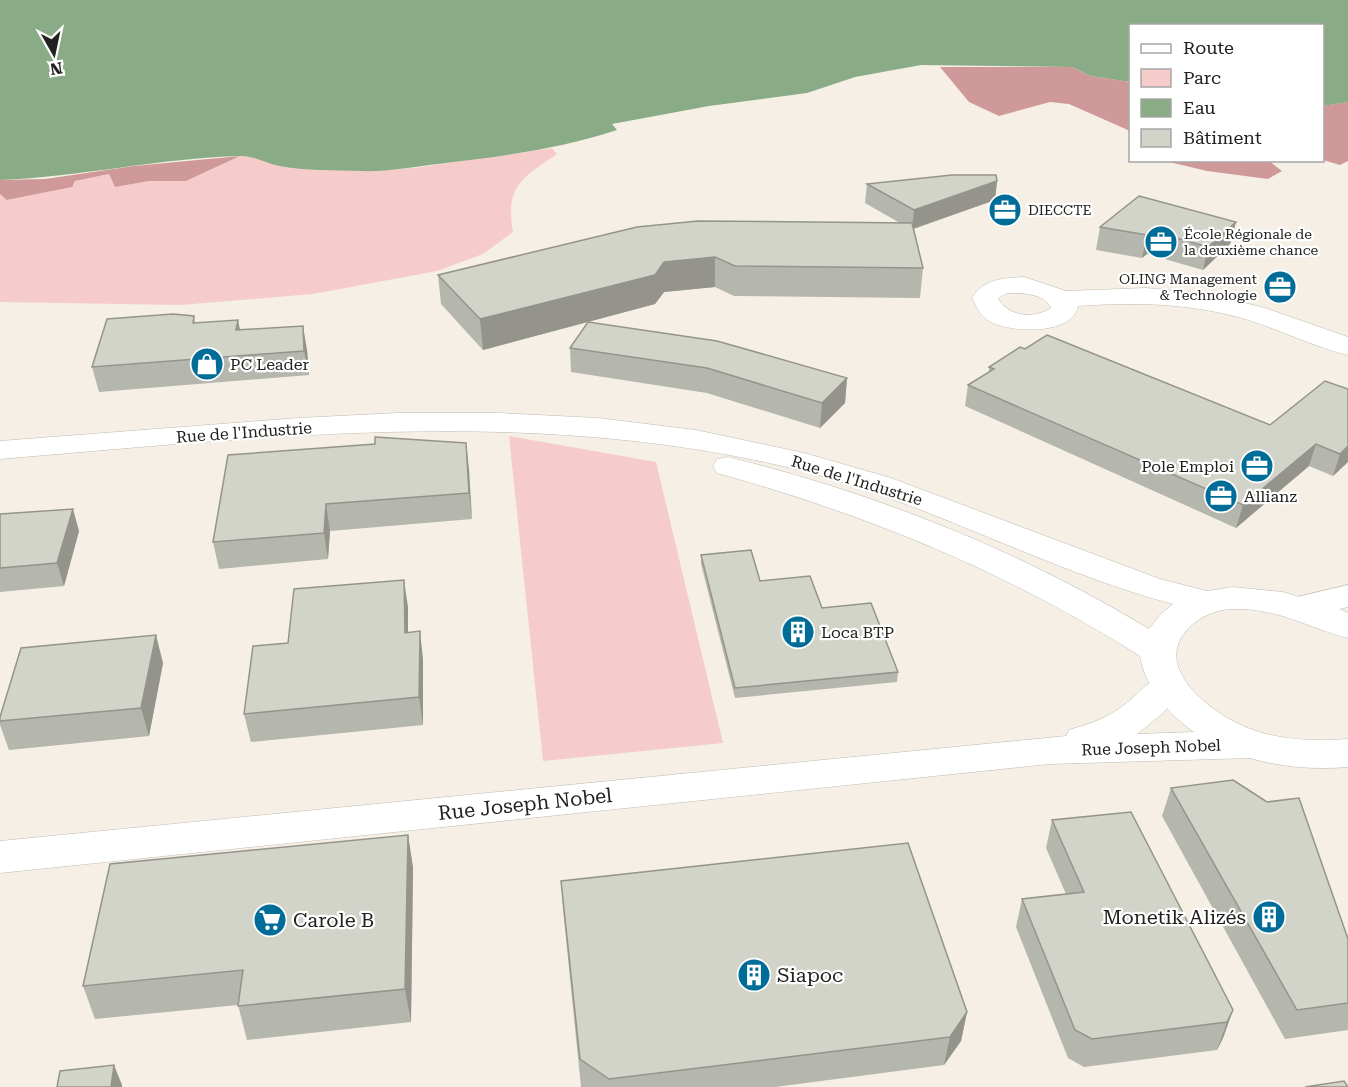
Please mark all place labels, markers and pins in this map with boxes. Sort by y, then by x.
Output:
office icon: DIECCTE [987,192,1023,228]
place label: DIECCTE [1028,202,1092,218]
office icon: École Régionale de la deuxième chance [1143,224,1179,260]
place label: École Régionale de la deuxième chance [1184,226,1319,258]
office icon: OLING Management & Technologie [1262,269,1298,305]
place label: OLING Management & Technologie [1119,271,1257,303]
shop icon: PC Leader [189,346,225,382]
place label: PC Leader [230,355,309,374]
office icon: Pole Emploi [1239,448,1275,484]
place label: Pole Emploi [1141,457,1234,476]
office icon: Allianz [1203,478,1239,514]
place label: Allianz [1244,487,1297,506]
building icon: Loca BTP [780,614,816,650]
place label: Loca BTP [821,623,894,642]
building icon: Monetik Alizés [1251,899,1287,935]
supermarket icon: Carole B [252,902,288,938]
place label: Monetik Alizés [1103,905,1246,929]
place label: Carole B [293,908,374,932]
building icon: Siapoc [736,957,772,993]
place label: Siapoc [777,963,843,987]

